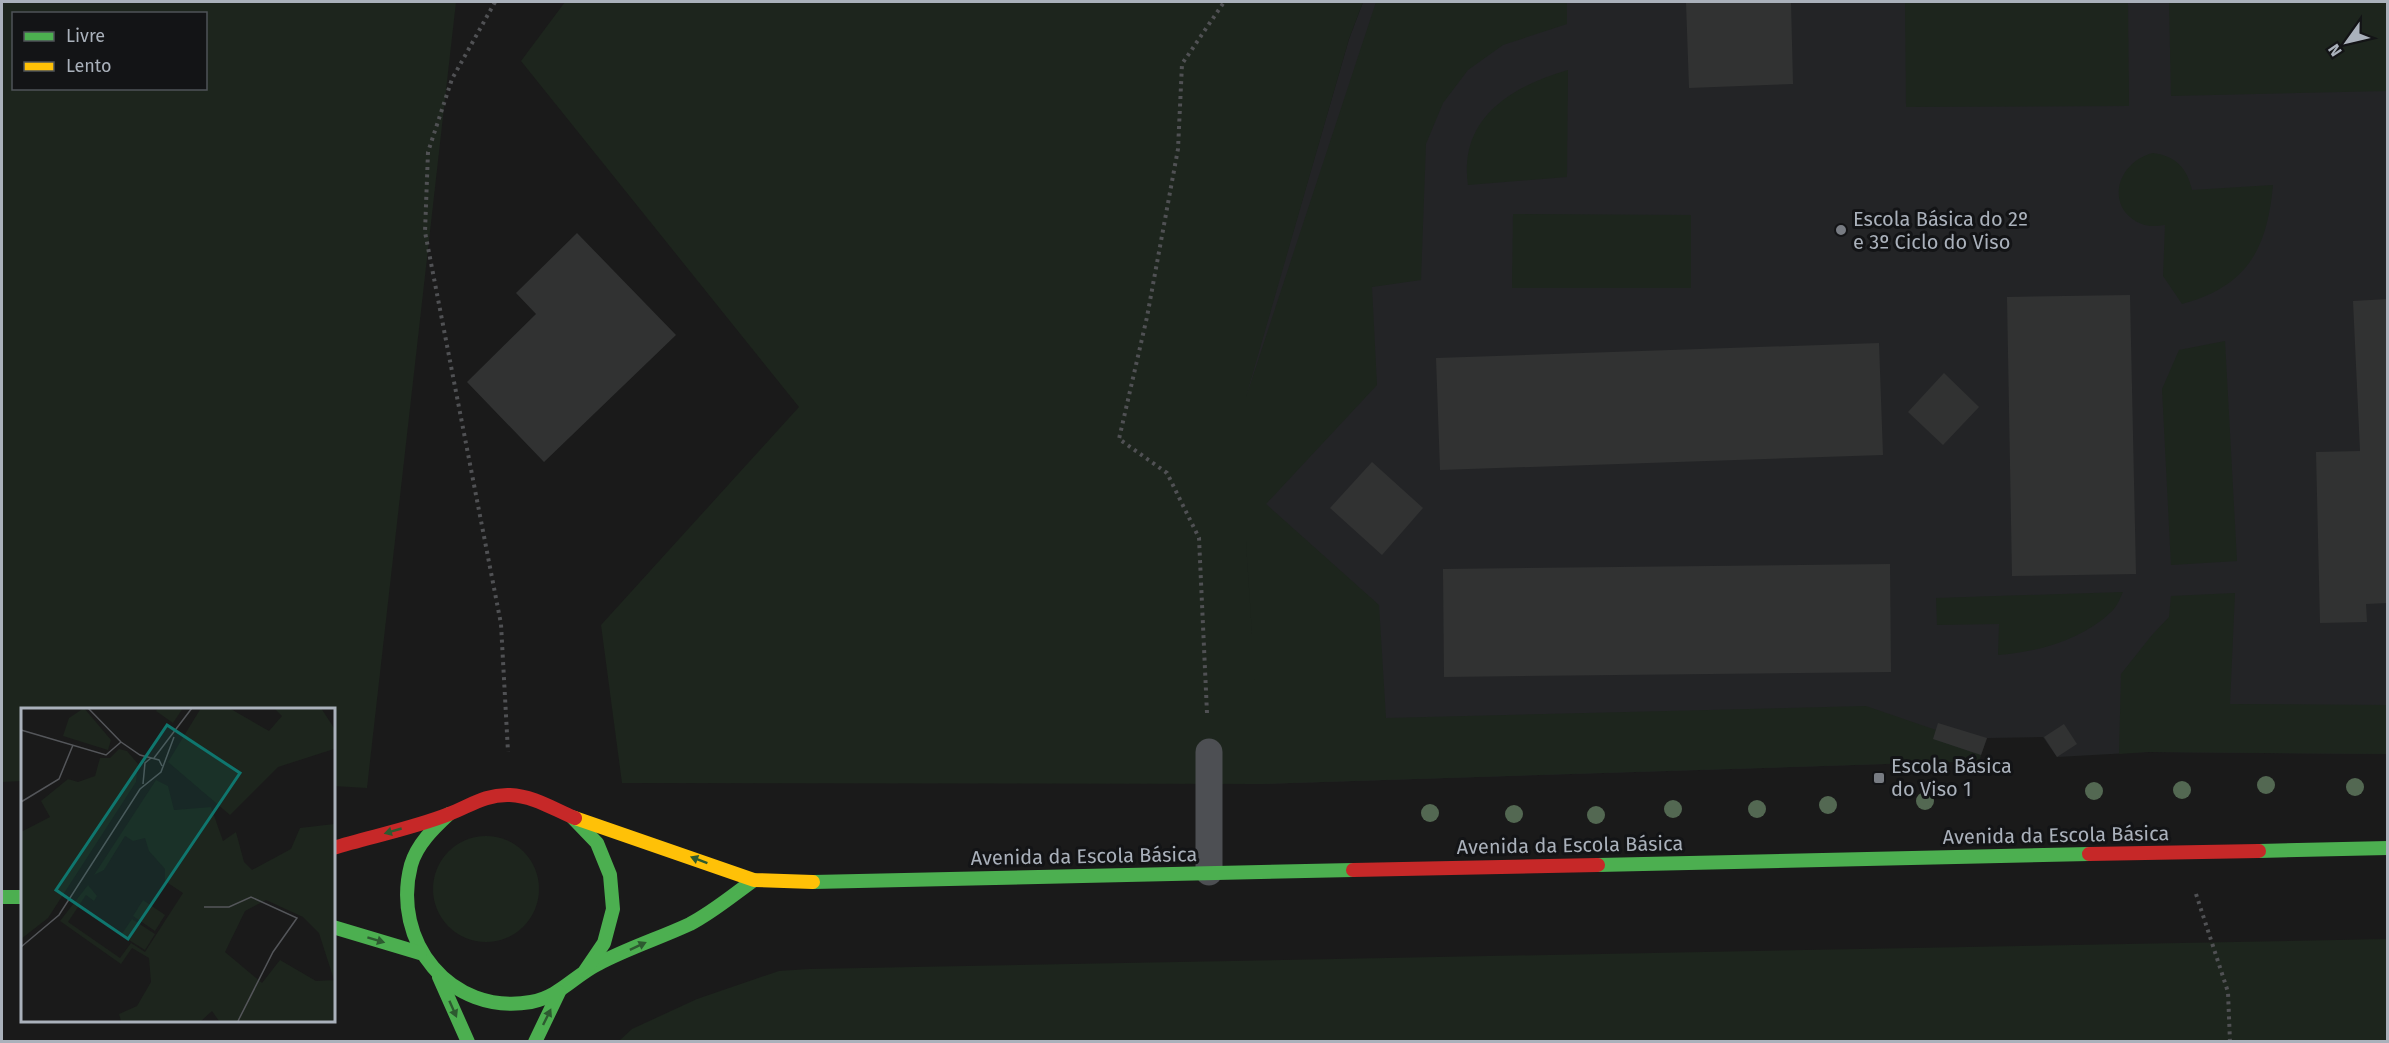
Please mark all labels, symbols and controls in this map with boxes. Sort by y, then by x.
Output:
legend [12,12,207,90]
north arrow [2317,12,2377,72]
text: Livre [66,25,105,47]
text: N [2324,40,2346,60]
text: Lento [66,55,112,77]
place label: Escola Básica do 2º e 3º Ciclo do Viso [1853,207,2028,254]
marker: Escola Básica do 2º e 3º Ciclo do Viso [1834,223,1848,237]
inset map [21,708,334,1022]
place label: Escola Básica do Viso 1 [1891,754,2012,801]
marker: Escola Básica do Viso 1 [1872,771,1886,785]
street label: Avenida da Escola Básica [1943,821,2169,849]
one-way arrow [384,826,402,836]
street label: Avenida da Escola Básica [1457,831,1683,859]
street label: Avenida da Escola Básica [971,842,1197,870]
one-way arrow [690,854,708,864]
one-way arrow [367,936,385,945]
one-way arrow [629,942,646,951]
one-way arrow [449,1001,458,1018]
one-way arrow [543,1008,552,1025]

